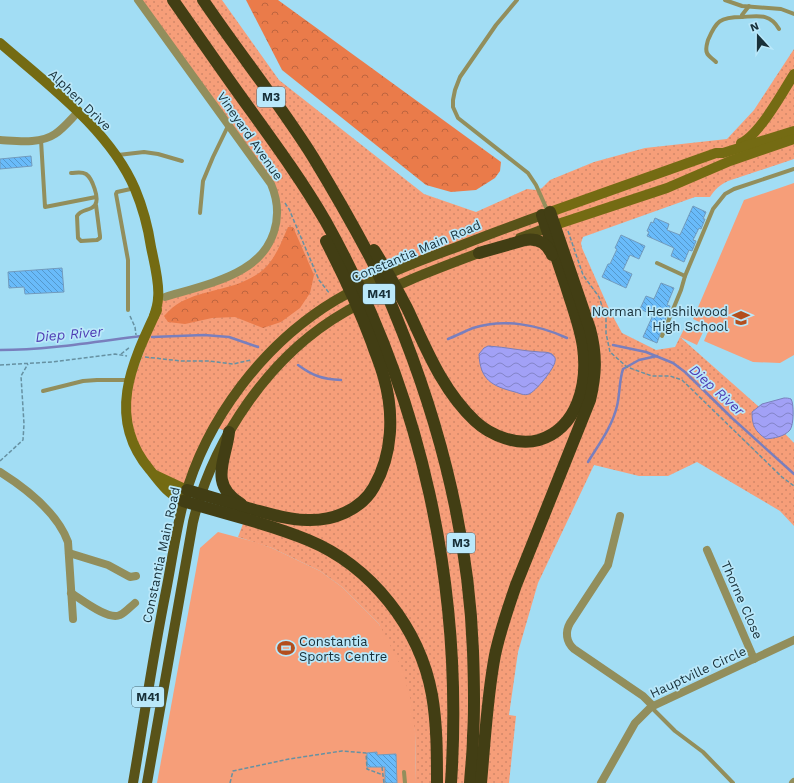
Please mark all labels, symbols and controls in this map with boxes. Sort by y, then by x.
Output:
north arrow [738,16,778,56]
text: N [748,20,761,35]
street label: Alphen Drive [46,66,114,134]
road number: M3 [257,87,285,107]
street label: Vineyard Avenue [214,89,286,183]
street label: Constantia Main Road [349,217,483,285]
road number: M41 [363,284,395,304]
place label: Norman Henshilwood High School [592,304,728,334]
school or university icon: Norman Henshilwood High School [731,308,751,328]
water label: Diep River [35,323,104,345]
water label: Diep River [686,361,748,419]
street label: Constantia Main Road [139,486,183,624]
road number: M3 [447,533,475,553]
street label: Thorne Close [718,559,766,641]
place label: Constantia Sports Centre [299,634,387,664]
sports icon: Constantia Sports Centre [276,638,296,658]
street label: Hauptville Circle [647,643,749,701]
road number: M41 [132,687,164,707]

